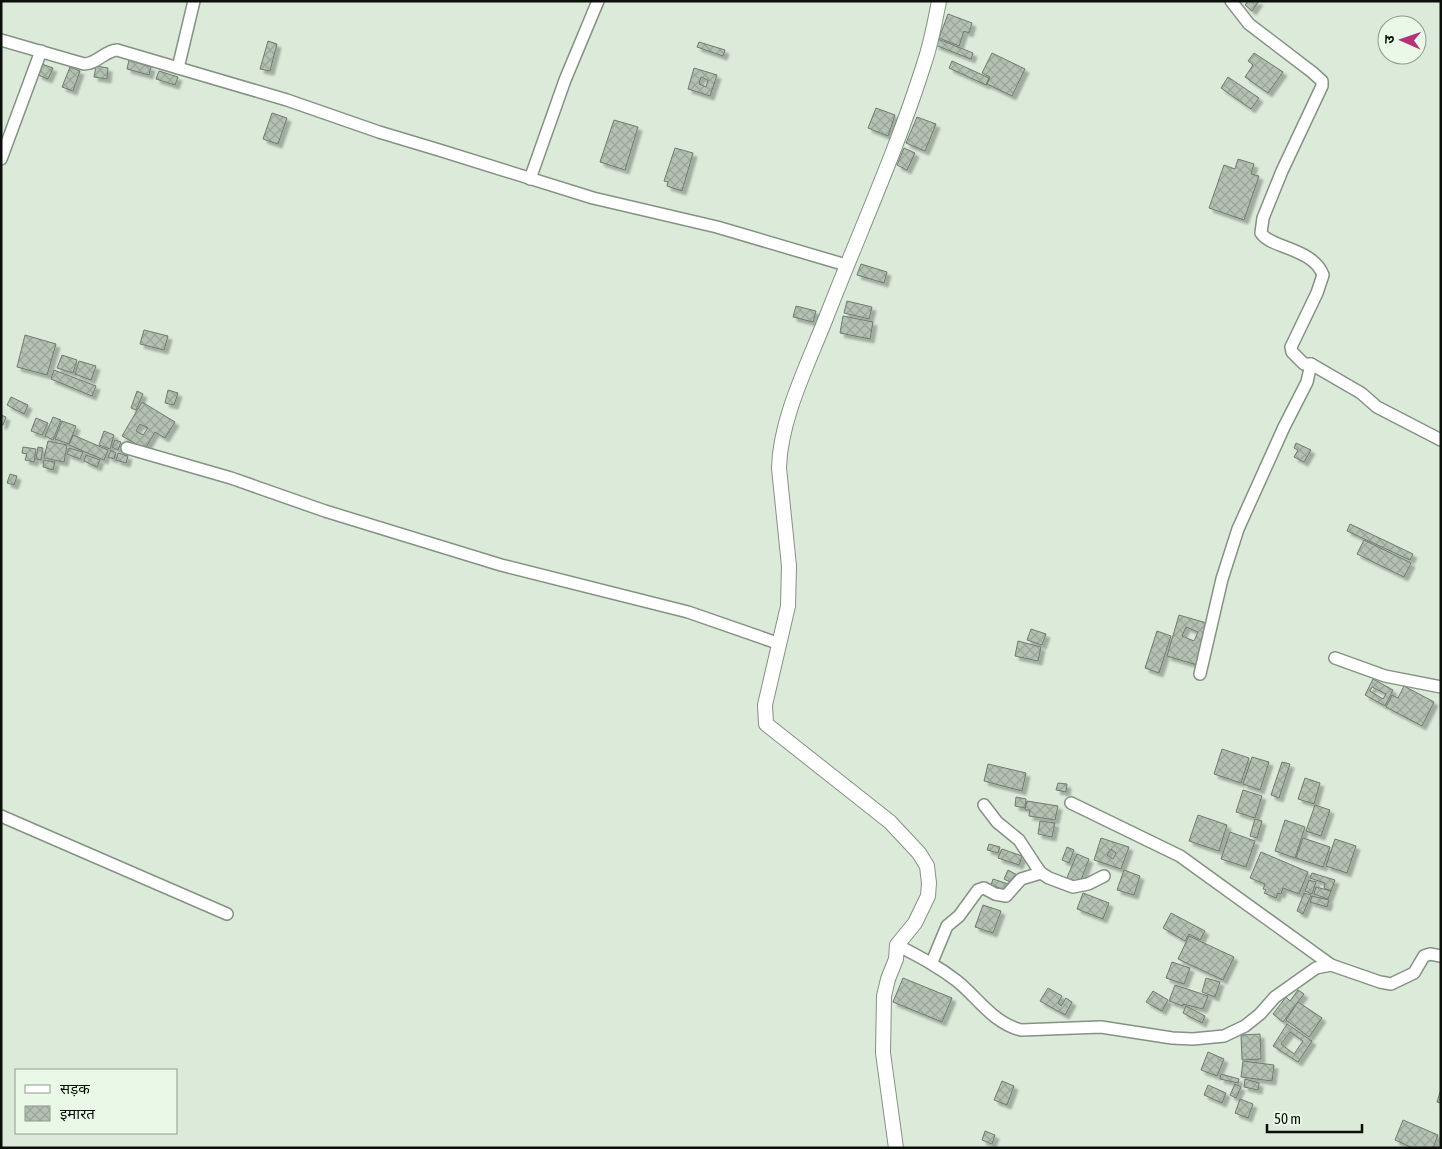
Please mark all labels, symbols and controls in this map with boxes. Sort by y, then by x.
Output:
north arrow [1377,15,1427,65]
text: उ [1381,34,1397,44]
legend [15,1069,178,1134]
text: सड़क [60,1080,90,1097]
scale bar [1267,1102,1362,1134]
text: इमारत [60,1105,95,1122]
text: 50 m [1274,1110,1301,1127]

